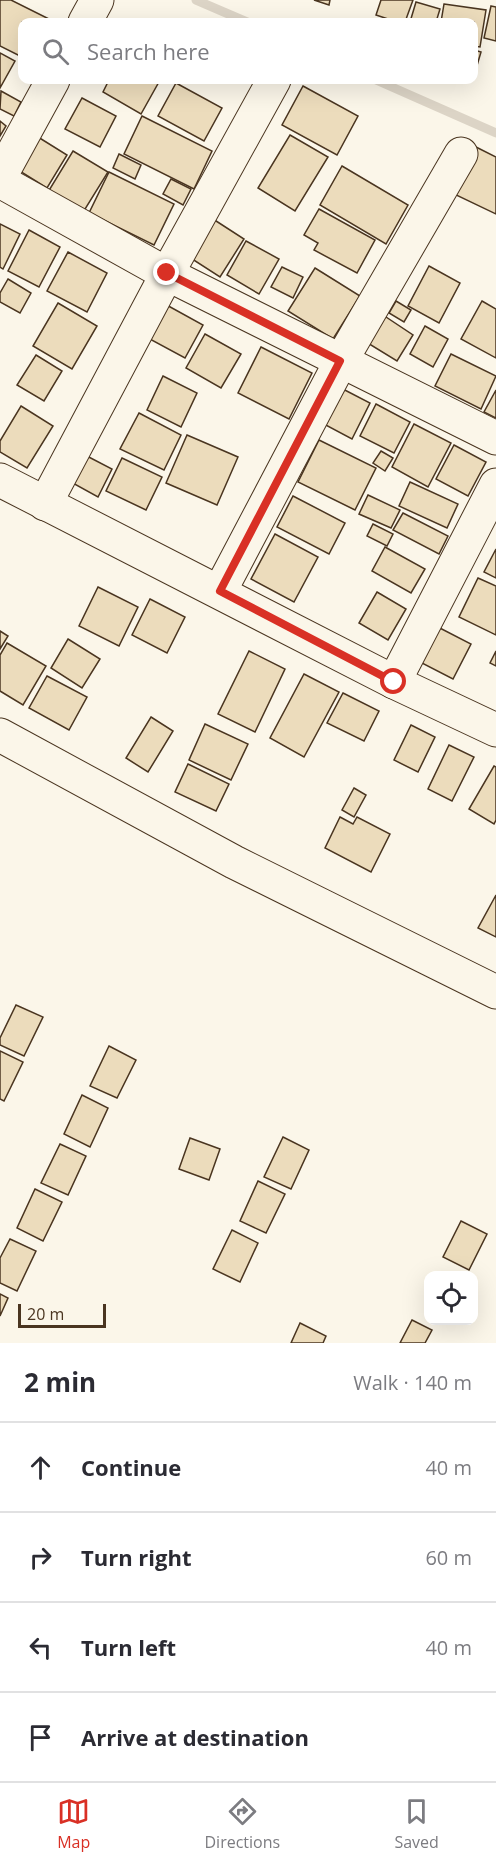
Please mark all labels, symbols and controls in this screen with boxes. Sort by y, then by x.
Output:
search box [18,18,478,84]
icon: search [39,35,72,68]
text: Search here [87,36,210,66]
route end [153,259,179,285]
route start [380,668,406,694]
map controls [424,1271,478,1325]
button: locate [424,1271,478,1325]
scale bar [18,1301,106,1328]
text: 20 m [27,1303,64,1325]
text: 2 min [24,1364,96,1400]
text: Walk · 140 m [353,1369,472,1396]
icon: ahead [24,1451,57,1484]
text: Continue [81,1452,181,1482]
text: 40 m [425,1454,472,1481]
icon: right [24,1541,57,1574]
text: Turn right [81,1542,192,1572]
text: 60 m [425,1544,472,1571]
icon: left [24,1631,57,1664]
text: Turn left [81,1632,176,1662]
text: 40 m [425,1634,472,1661]
icon: arrive [24,1721,57,1754]
text: Arrive at destination [81,1722,309,1752]
tab: Map [57,1795,90,1853]
tab: Directions [205,1795,280,1853]
tab: Saved [394,1795,439,1853]

